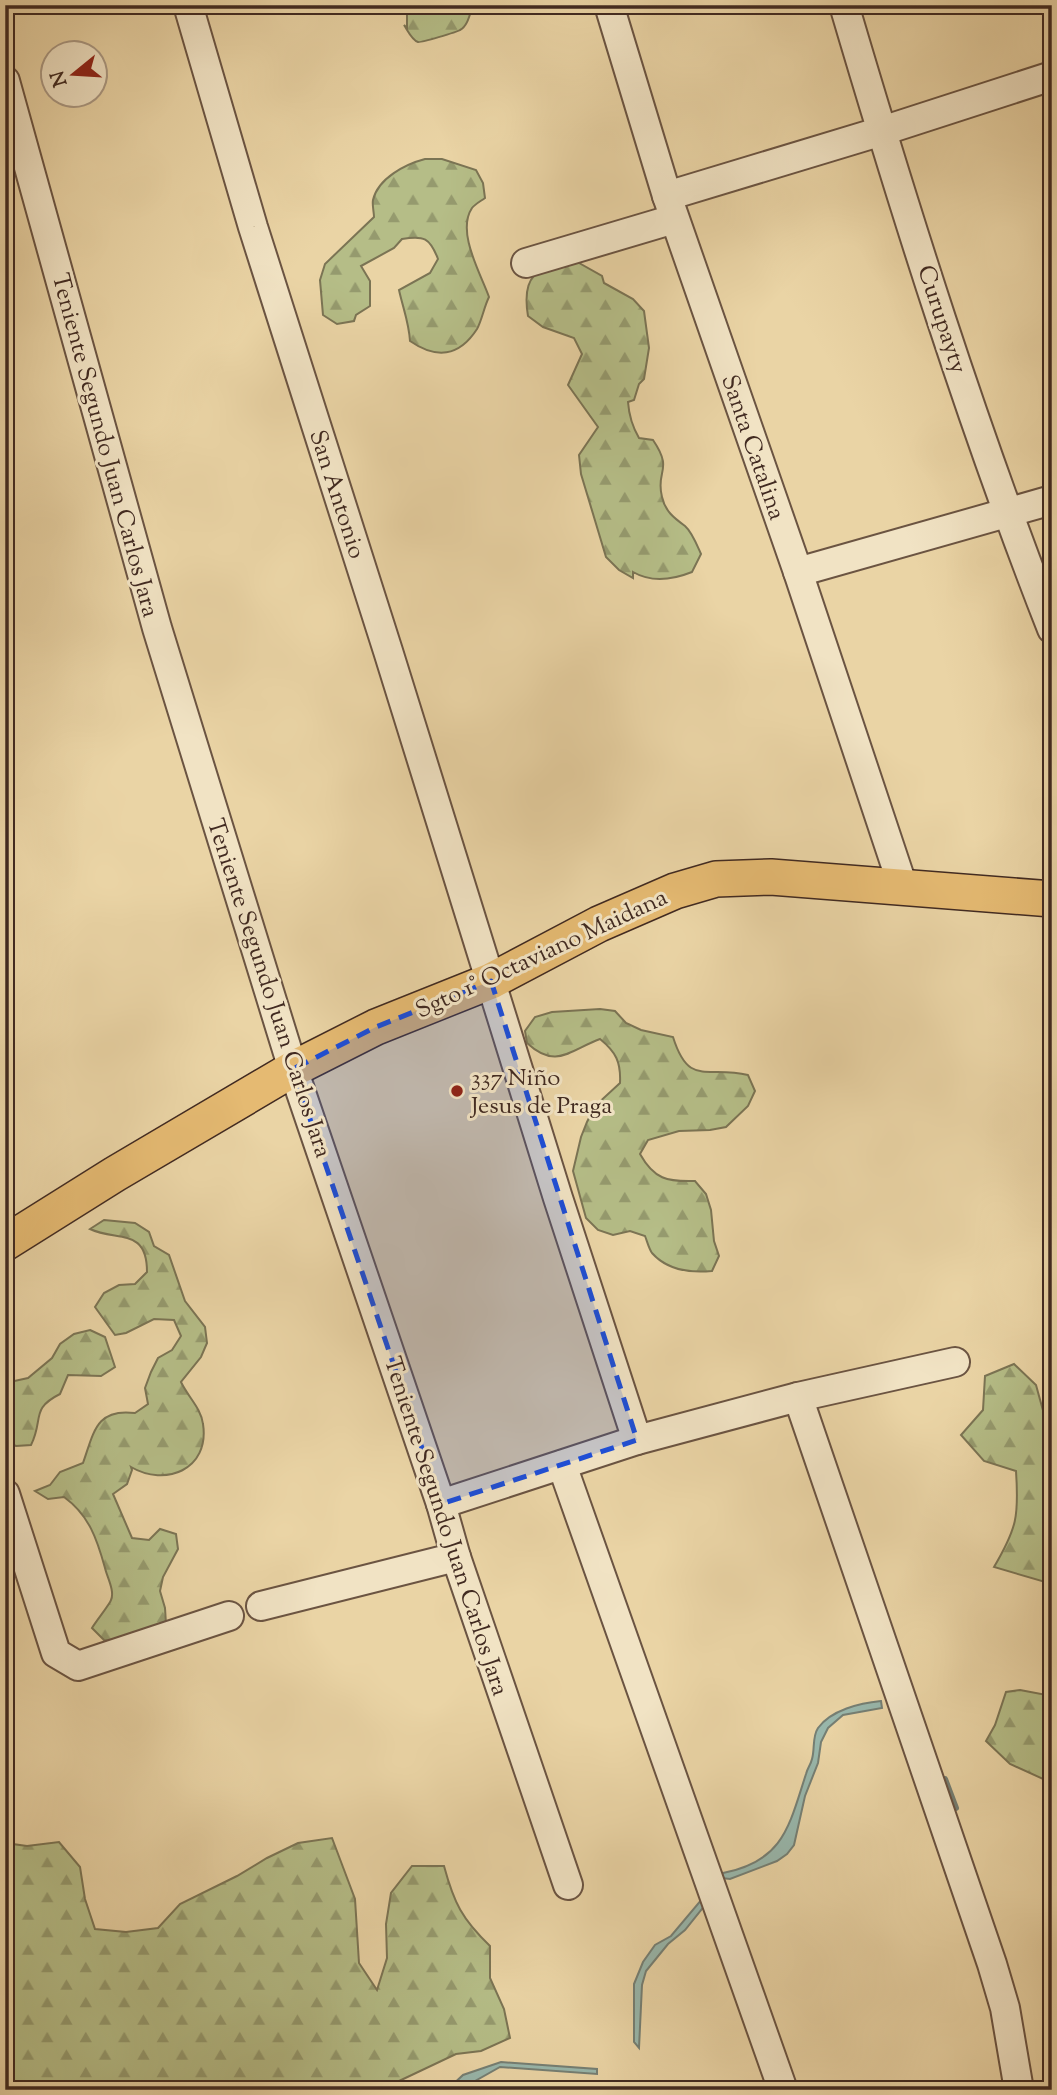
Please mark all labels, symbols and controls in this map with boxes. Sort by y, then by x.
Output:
north arrow [38,38,108,108]
text: N [45,67,75,90]
street label: Curupayty [908,261,975,378]
street label: Teniente Segundo Juan Carlos Jara [42,270,166,621]
street label: Santa Catalina [711,370,793,525]
street label: San Antonio [299,426,373,563]
street label: Teniente Segundo Juan Carlos Jara [197,815,339,1163]
street label: Sgto 1° Octaviano Maidana [410,881,673,1028]
place label: 337 Niño Jesus de Praga [469,1062,612,1124]
marker: 337 Niño Jesus de Praga [449,1083,465,1099]
street label: Teniente Segundo Juan Carlos Jara [374,1353,516,1701]

